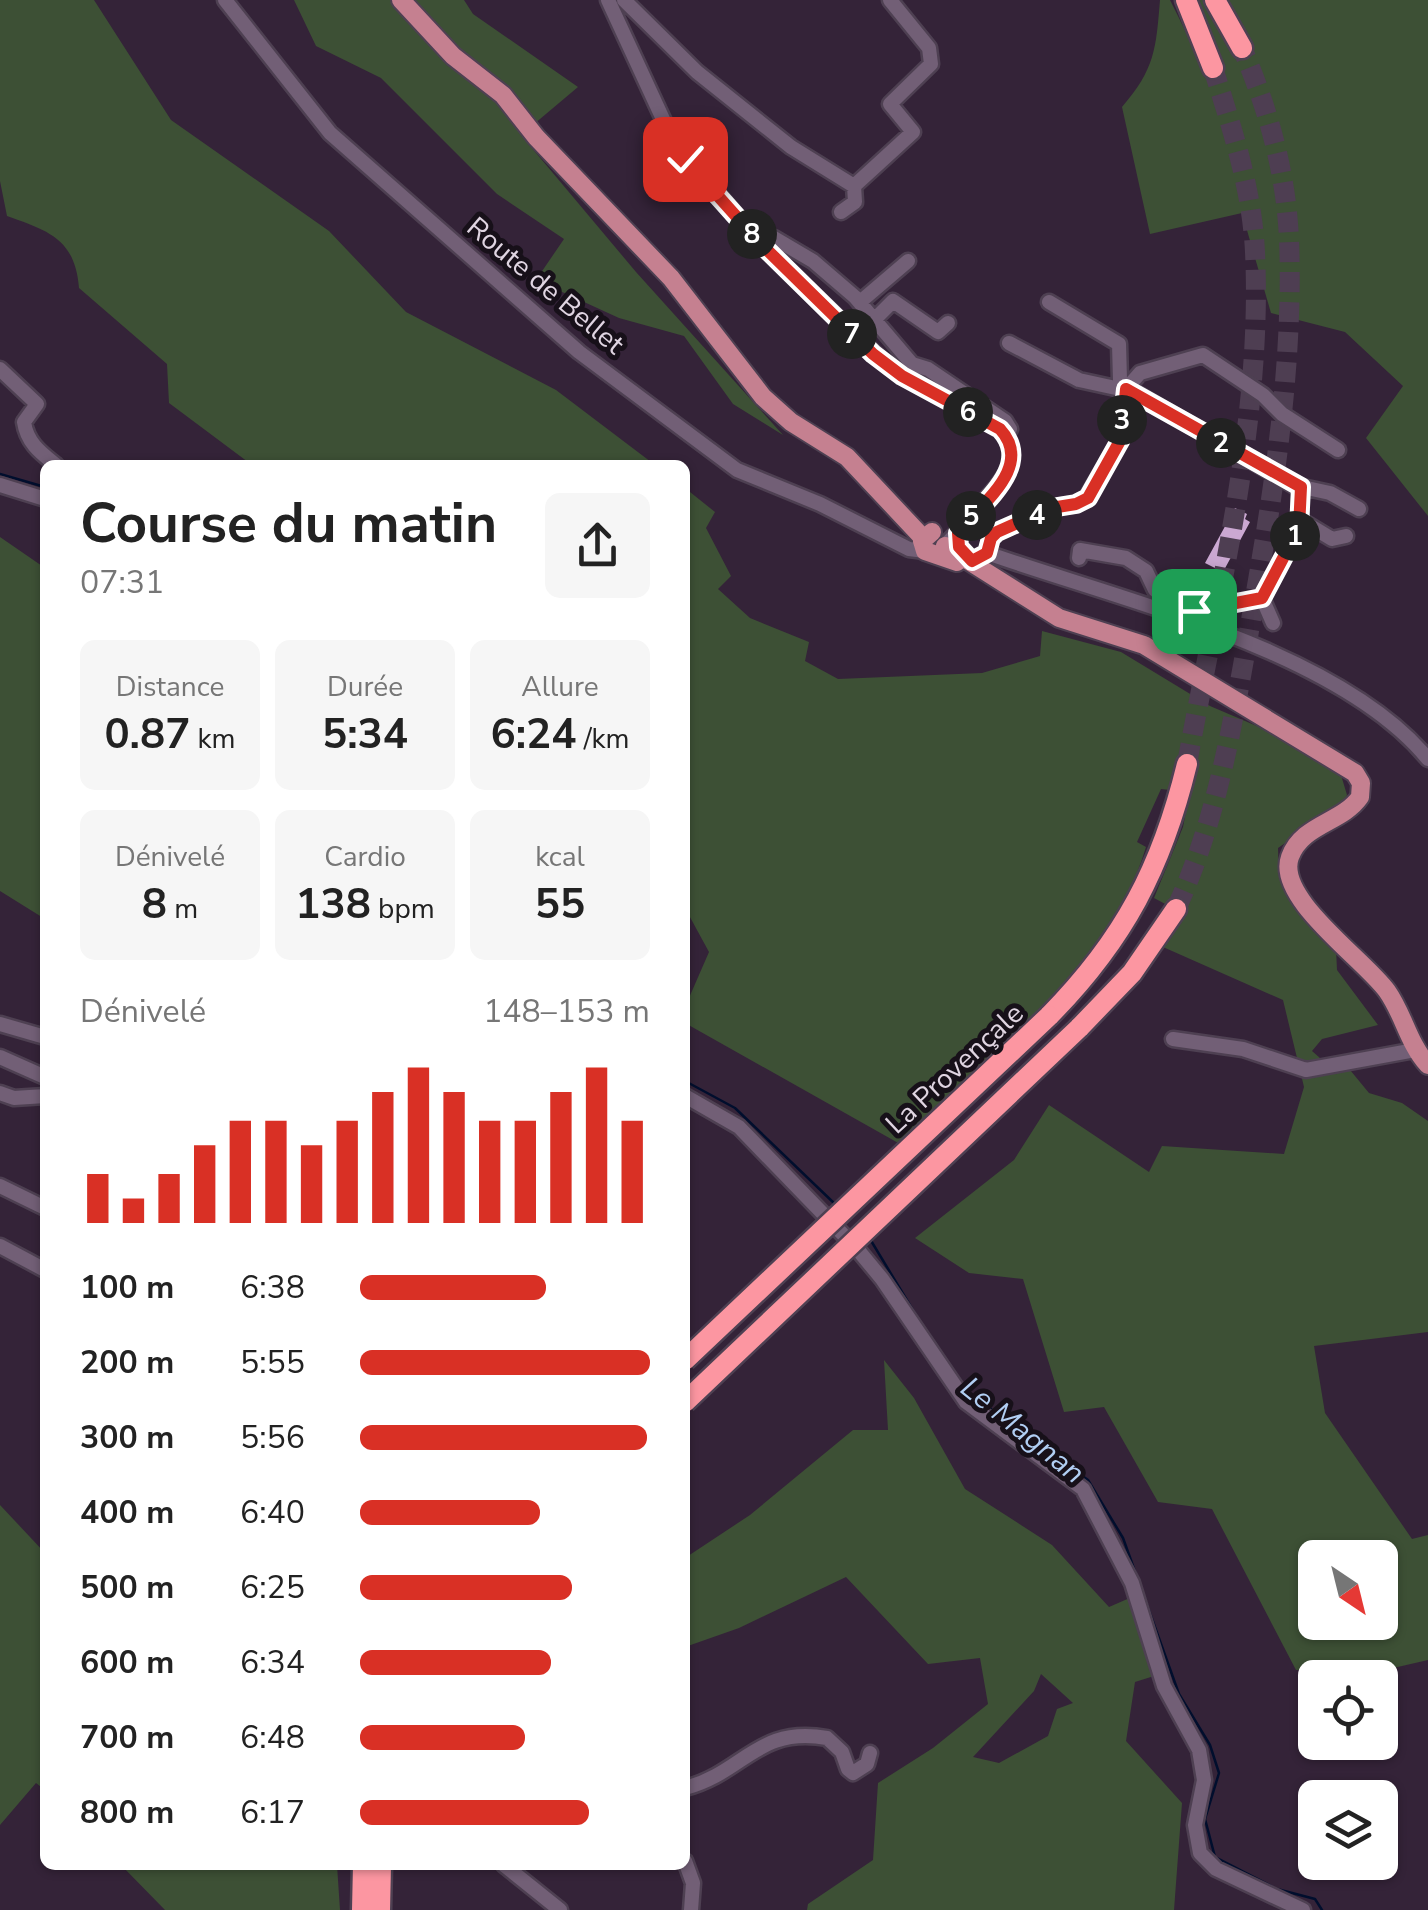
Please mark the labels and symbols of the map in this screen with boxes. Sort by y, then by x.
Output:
pin [643,117,728,202]
street label: Route de Bellet [459,209,632,363]
pin: 8 [727,209,777,259]
pin: 7 [827,309,877,359]
pin: 6 [943,387,993,437]
pin: 3 [1097,395,1147,445]
pin: 2 [1196,418,1246,468]
pin: 4 [1012,490,1062,540]
pin: 5 [946,491,996,541]
pin: 1 [1270,511,1320,561]
pin [1152,569,1237,654]
street label: La Provençale [877,995,1032,1143]
water label: Le Magnan [952,1368,1093,1493]
north arrow [1298,1540,1398,1640]

